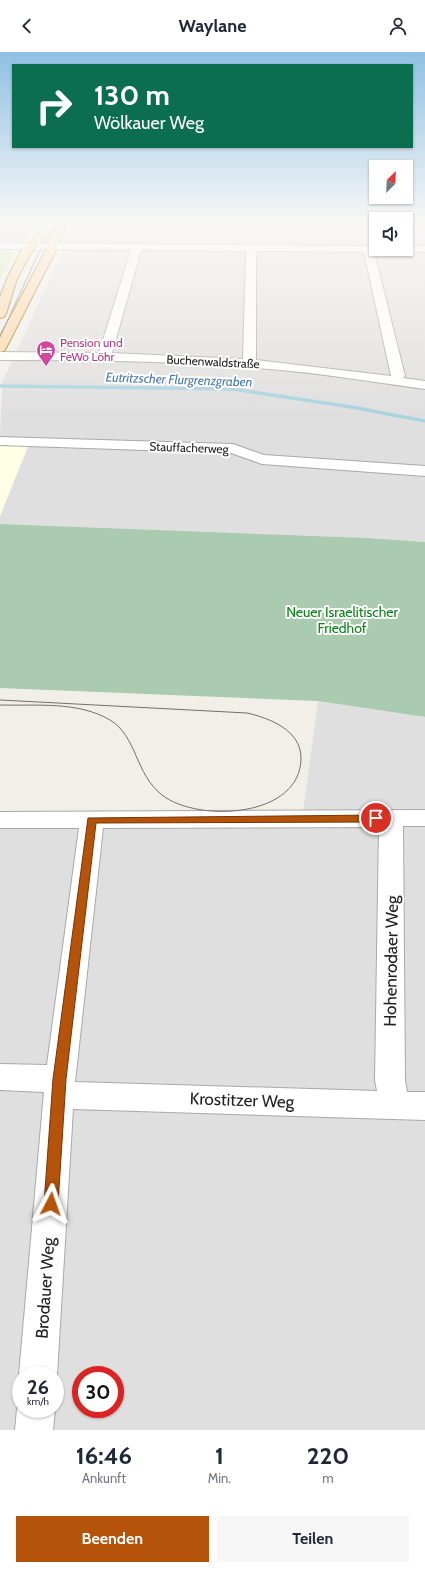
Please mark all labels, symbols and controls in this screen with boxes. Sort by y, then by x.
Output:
icon: back [16,15,38,37]
text: Waylane [179,15,246,37]
icon: person [387,15,409,37]
text: 130 m [94,78,170,112]
icon: right [28,80,80,132]
text: Wölkauer Weg [94,112,204,134]
north arrow [369,160,413,204]
map controls [369,160,413,256]
button: sound [369,212,413,256]
place label: Pension und FeWo Löhr [60,335,123,364]
hotel icon: Pension und FeWo Löhr [35,339,57,367]
street label: Buchenwaldstraße [166,352,260,371]
water label: Eutritzscher Flurgrenzgraben [105,368,253,390]
street label: Stauffacherweg [149,439,230,456]
park label: Neuer Israelitischer Friedhof [286,603,398,637]
pin [359,801,393,835]
icon: arrive [365,807,387,829]
street label: Hohenrodaer Weg [380,895,402,1027]
street label: Krostitzer Weg [189,1088,295,1112]
position arrow [30,1183,72,1225]
street label: Brodauer Weg [31,1236,59,1339]
speed limit sign: 30 [72,1366,124,1418]
text: 26 [27,1375,49,1399]
text: km/h [27,1395,49,1408]
text: 16:46 [76,1441,132,1470]
text: 1 [215,1441,224,1470]
text: 220 [307,1441,349,1470]
text: Ankunft [82,1470,126,1486]
text: Min. [208,1470,231,1486]
text: m [322,1470,334,1486]
button: Beenden [16,1516,209,1562]
button: Teilen [217,1516,409,1562]

